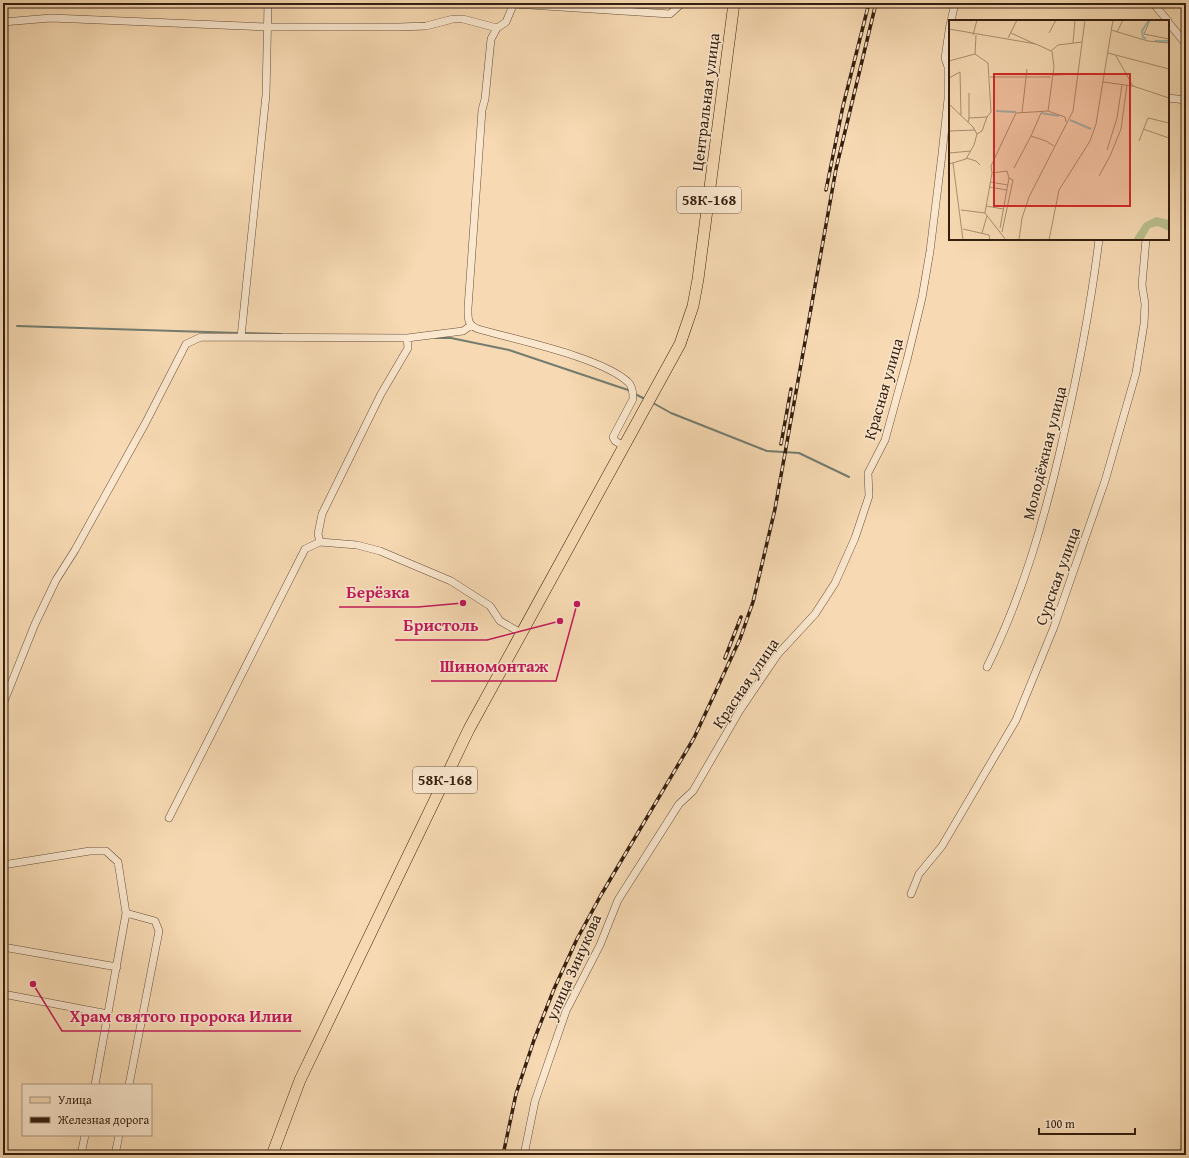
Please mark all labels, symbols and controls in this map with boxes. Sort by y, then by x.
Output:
inset map [949,20,1169,240]
street label: Центральная улица [685,31,725,173]
road number: 58К-168 [677,187,741,213]
street label: Красная улица [857,335,909,443]
street label: Молодёжная улица [1016,383,1072,523]
street label: Сурская улица [1028,523,1086,629]
callout: Берёзка [339,578,418,607]
text: Берёзка [346,579,410,604]
callout: Бристоль [395,611,487,640]
text: Бристоль [403,612,479,637]
street label: Красная улица [706,632,784,733]
callout: Шиномонтаж [431,652,556,681]
text: Шиномонтаж [440,653,549,678]
road number: 58К-168 [413,767,477,793]
street label: улица Зинукова [538,910,607,1025]
callout: Храм святого пророка Илии [62,1002,301,1031]
text: Храм святого пророка Илии [69,1003,293,1028]
legend [22,1084,152,1136]
text: Улица [58,1091,92,1108]
scale bar [1039,1110,1135,1136]
text: Железная дорога [57,1111,149,1128]
text: 100 m [1045,1115,1075,1132]

